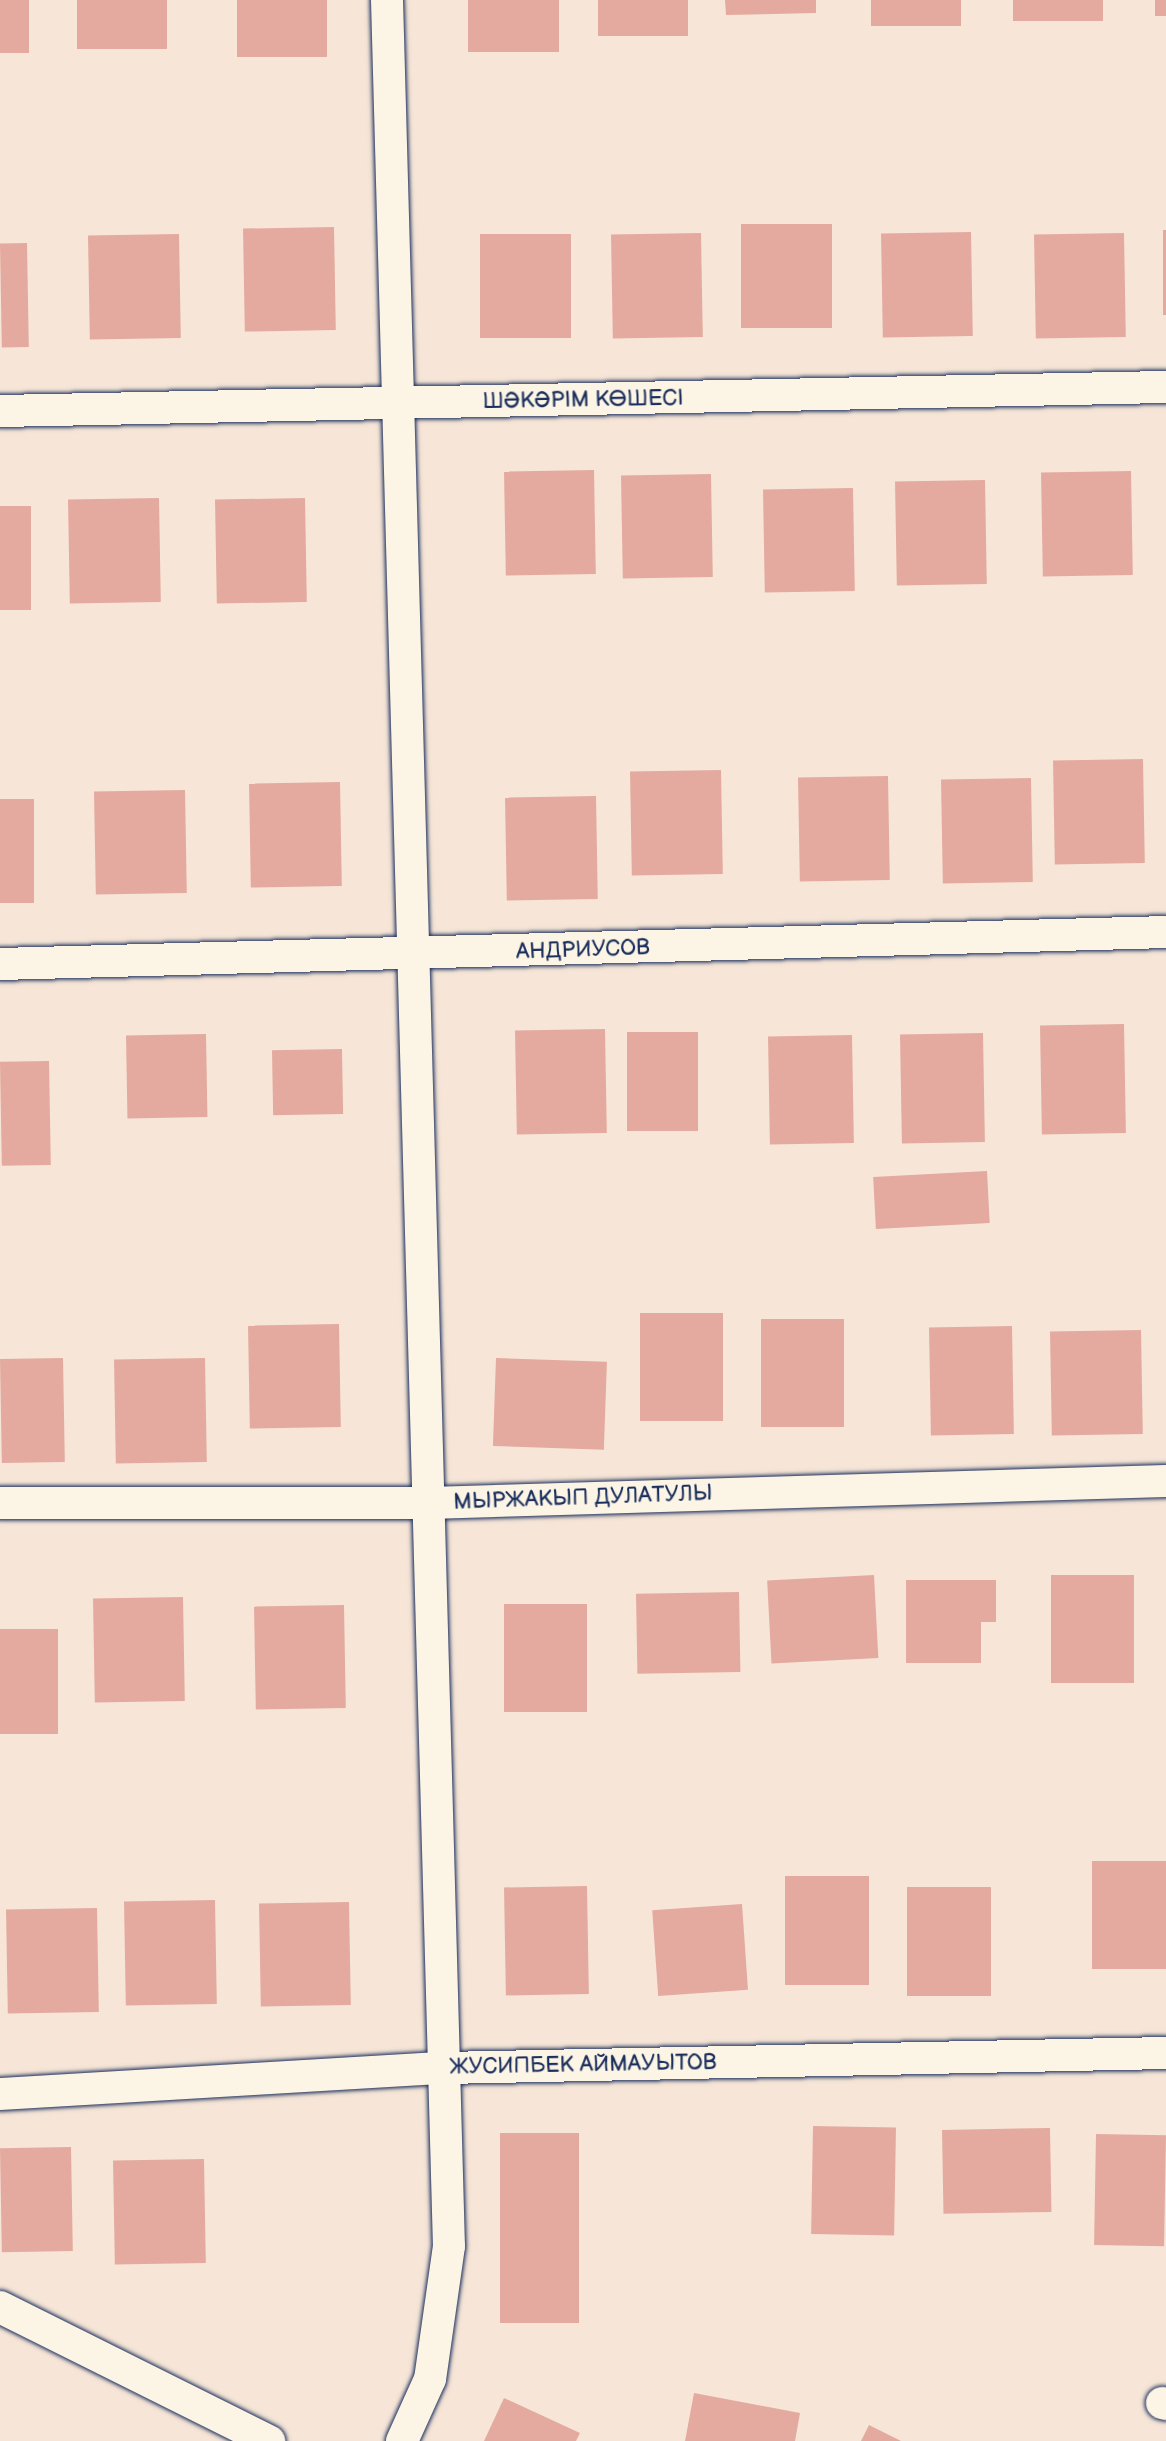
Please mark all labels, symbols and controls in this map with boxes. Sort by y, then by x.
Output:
street label: ШӘКӘРІМ КӨШЕСІ [482,385,684,415]
street label: АНДРИУСОВ [516,934,650,966]
street label: МЫРЖАКЫП ДУЛАТУЛЫ [453,1480,713,1516]
street label: ЖУСИПБЕК АЙМАУЫТОВ [449,2049,717,2081]

